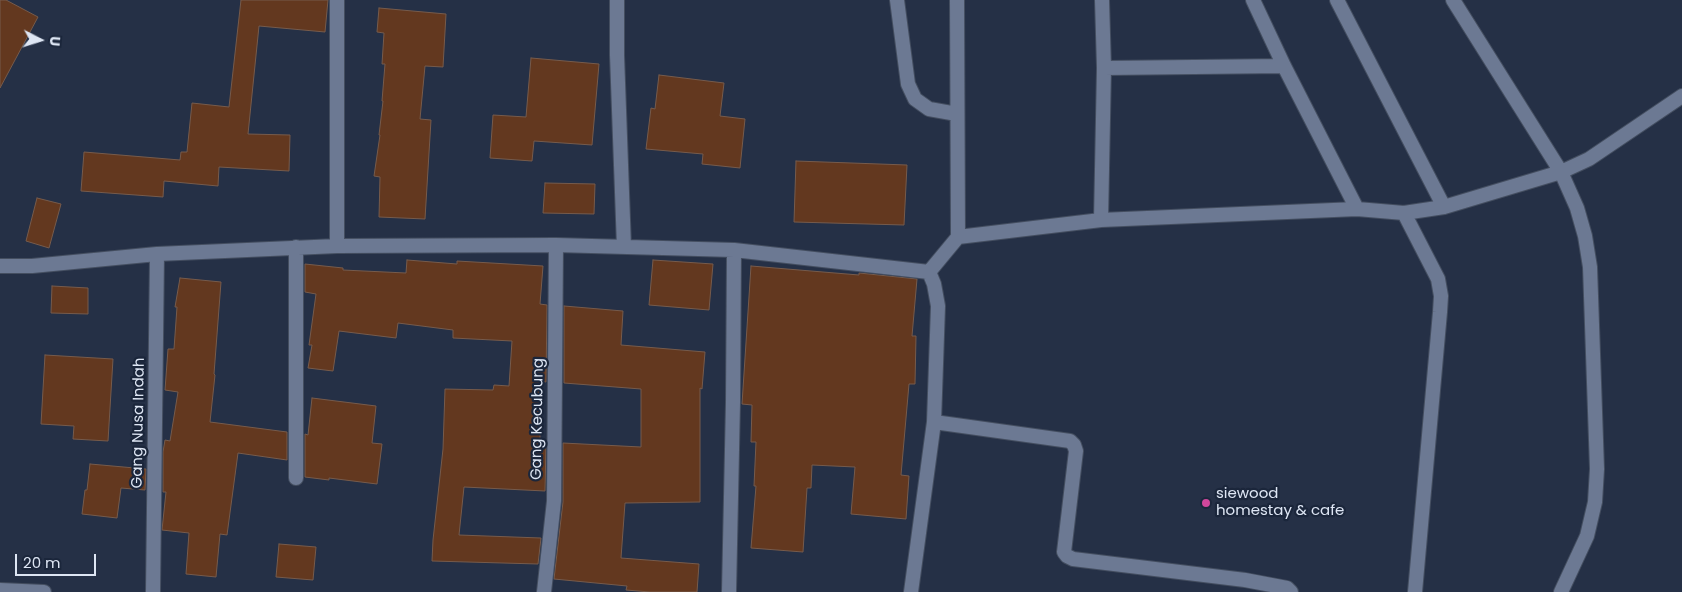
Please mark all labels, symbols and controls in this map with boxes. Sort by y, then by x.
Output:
north arrow [15,15,65,65]
text: U [45,36,65,47]
street label: Gang Nusa Indah [129,357,149,489]
street label: Gang Kecubung [528,358,548,480]
place label: siewood homestay & cafe [1216,485,1344,520]
marker: siewood homestay & cafe [1200,497,1212,509]
scale bar [18,544,99,576]
text: 20 m [23,552,61,573]

